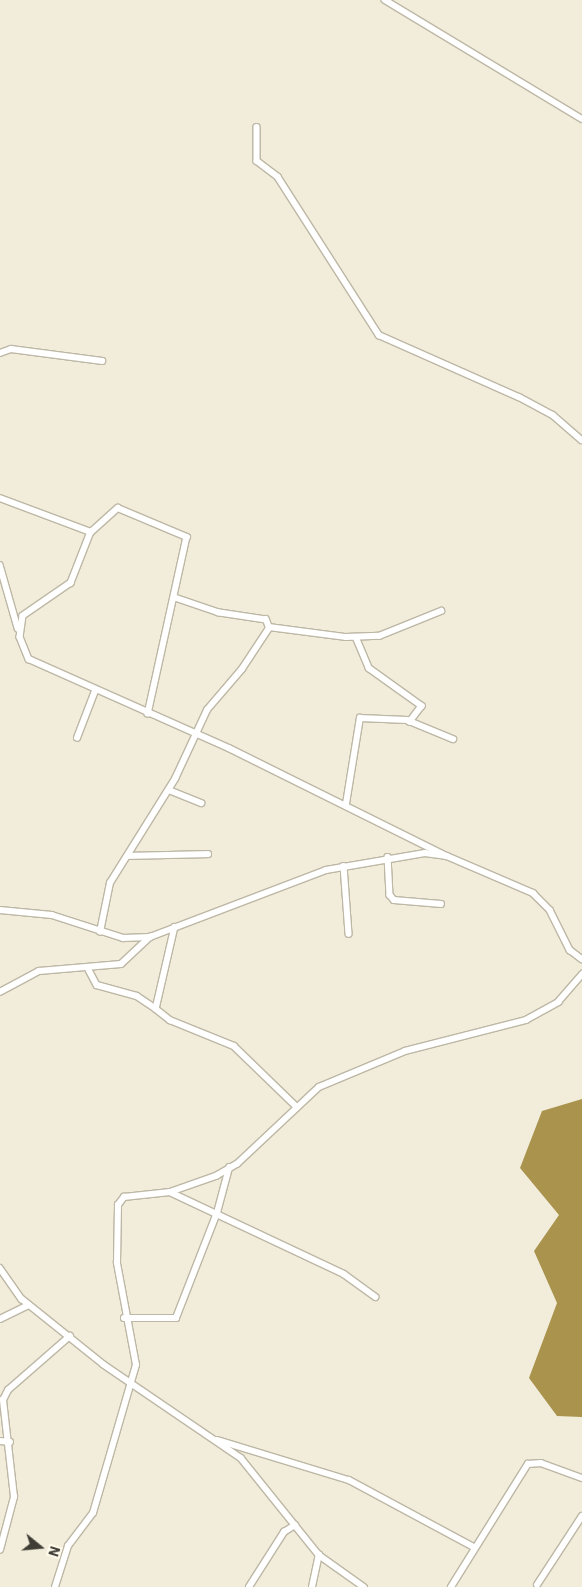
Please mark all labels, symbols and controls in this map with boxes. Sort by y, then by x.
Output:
north arrow [15,1522,65,1572]
text: N [44,1544,64,1559]

